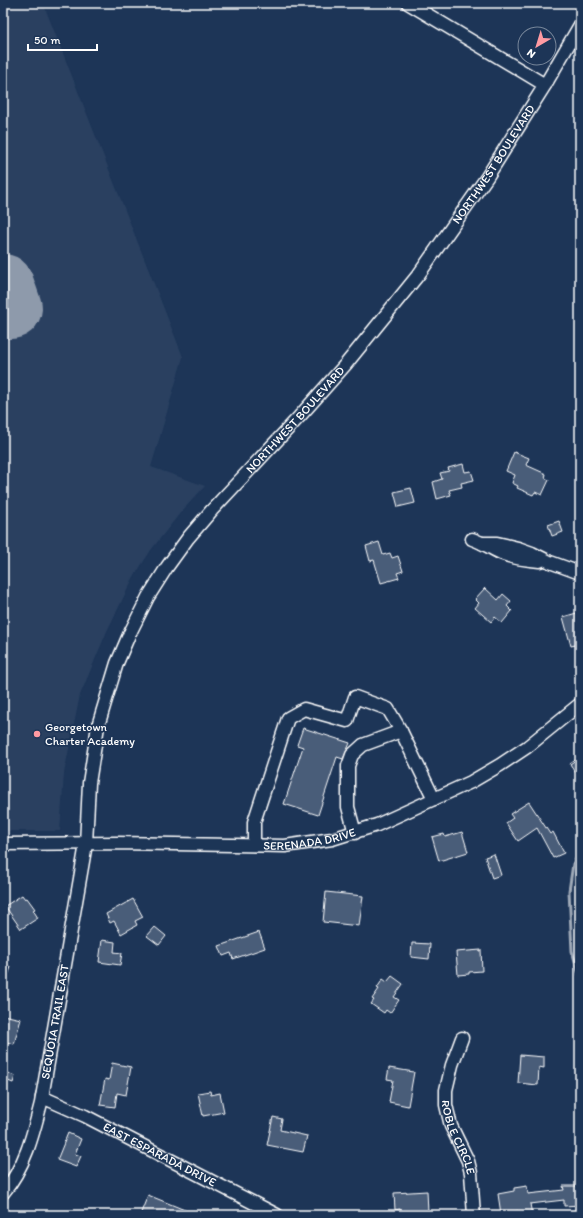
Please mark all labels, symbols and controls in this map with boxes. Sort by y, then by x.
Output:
scale bar [28,26,97,52]
north arrow [517,26,557,66]
text: 50 m [34,33,60,47]
text: N [524,46,538,61]
street label: NORTHWEST BOULEVARD [449,102,538,227]
street label: NORTHWEST BOULEVARD [243,363,348,476]
place label: Georgetown Charter Academy [45,720,135,748]
marker: Georgetown Charter Academy [32,729,42,739]
street label: SERENADA DRIVE [263,825,358,853]
street label: SEQUOIA TRAIL EAST [38,963,72,1080]
street label: ROBLE CIRCLE [439,1100,478,1176]
street label: EAST ESPARADA DRIVE [101,1120,219,1190]

